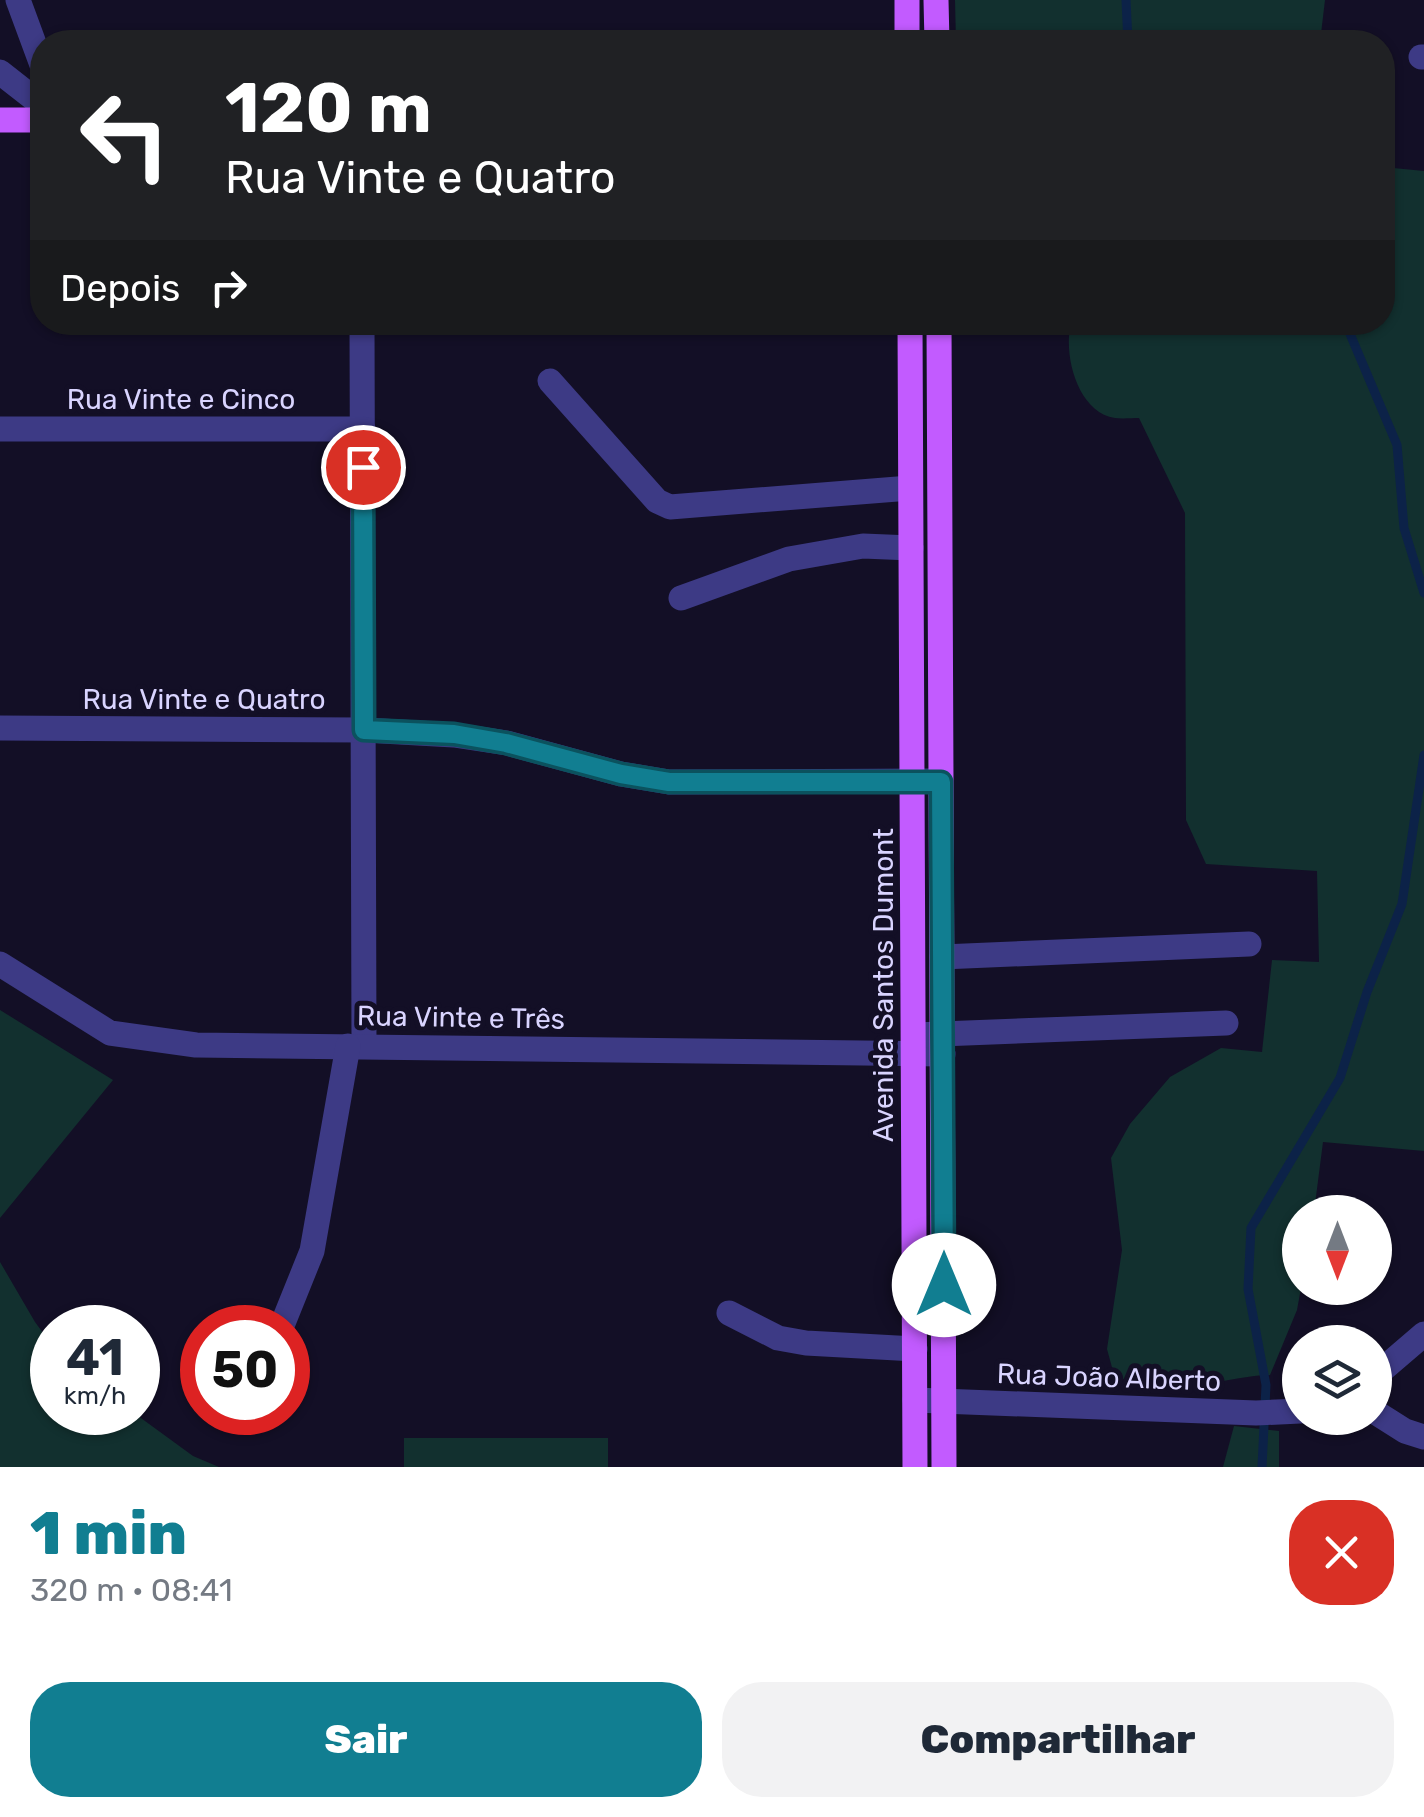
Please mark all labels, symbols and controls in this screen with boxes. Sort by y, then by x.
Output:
text: 120 m [225,67,432,150]
icon: left [60,70,190,200]
text: Rua Vinte e Quatro [225,151,616,204]
icon: right [201,260,256,315]
text: Depois [60,265,181,311]
street label: Rua Vinte e Cinco [67,383,295,416]
pin [321,425,406,510]
icon: arrive [336,440,391,495]
street label: Rua Vinte e Quatro [82,683,326,716]
street label: Avenida Santos Dumont [867,828,900,1142]
street label: Rua Vinte e Três [357,999,565,1036]
north arrow [1282,1195,1392,1305]
map controls [1282,1195,1392,1435]
position arrow [892,1233,996,1337]
speed limit sign: 50 [180,1305,310,1435]
button: layers [1282,1325,1392,1435]
text: 41 [66,1328,124,1388]
street label: Rua João Alberto [996,1357,1222,1398]
text: km/h [64,1381,126,1410]
text: 1 min [30,1498,187,1569]
button: close [1289,1500,1394,1605]
text: 320 m · 08:41 [30,1571,233,1609]
button: Sair [30,1682,702,1797]
button: Compartilhar [722,1682,1394,1797]

